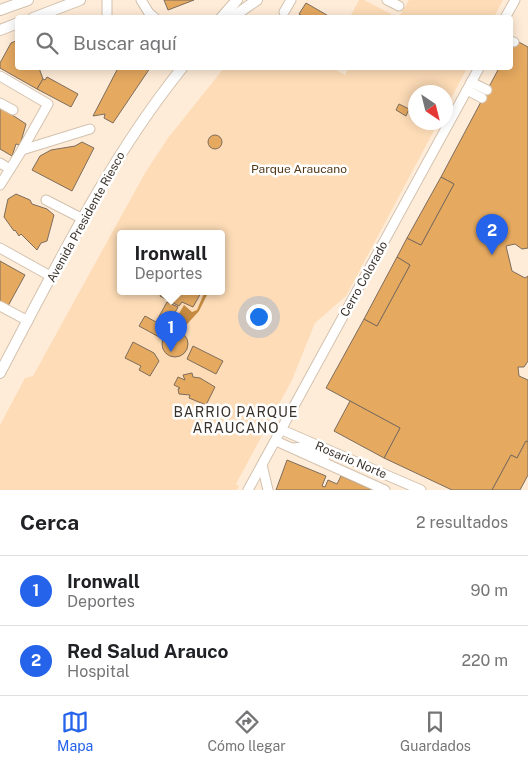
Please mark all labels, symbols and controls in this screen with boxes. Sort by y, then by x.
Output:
search box [15,15,513,70]
icon: search [33,29,61,57]
text: Buscar aquí [73,32,177,54]
north arrow [408,85,453,130]
street label: Avenida Presidente Riesco [44,149,128,285]
park label: Parque Araucano [251,162,347,176]
pin: 2 [476,214,508,255]
popup [117,230,225,295]
street label: Cerro Colorado [337,239,391,319]
text: Ironwall [134,242,208,264]
text: Deportes [134,264,202,283]
your location [246,304,272,330]
pin: 1 [155,311,187,352]
district label: BARRIO PARQUE ARAUCANO [174,404,298,436]
street label: Rosario Norte [313,439,389,481]
text: Cerca [20,510,79,535]
text: 2 resultados [416,513,508,532]
text: Ironwall [67,570,140,592]
text: 1 [33,581,39,600]
text: 90 m [471,581,508,600]
text: Deportes [67,592,135,611]
text: Red Salud Arauco [67,640,229,662]
text: 2 [31,651,41,670]
text: 220 m [461,651,508,670]
text: Hospital [67,662,130,681]
tab: Mapa [57,708,93,754]
tab: Cómo llegar [207,708,286,754]
tab: Guardados [400,708,471,754]

